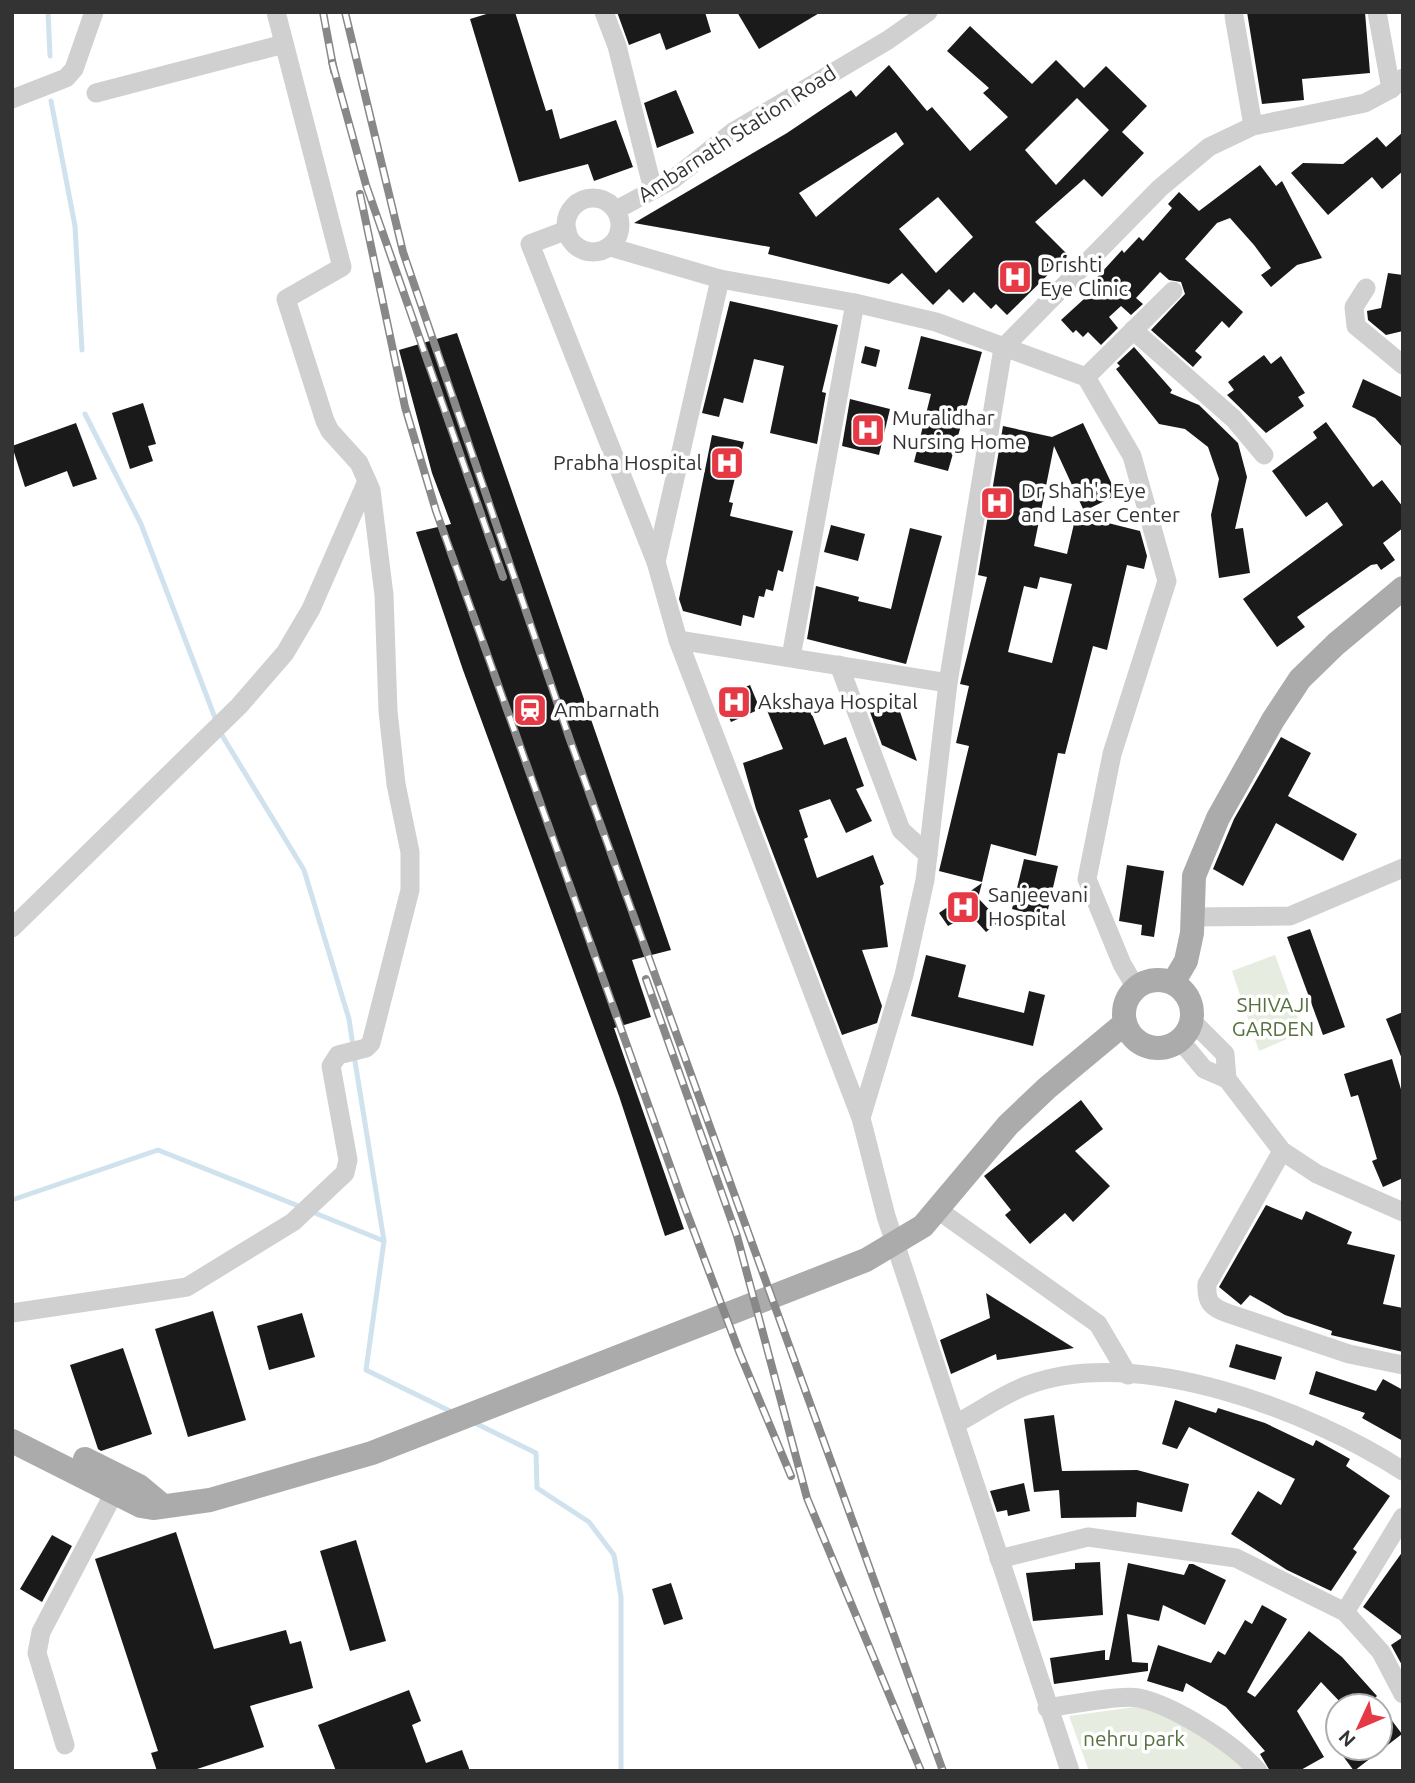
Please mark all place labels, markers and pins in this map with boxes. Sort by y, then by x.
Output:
place label: Drishti Eye Clinic [1040,252,1129,300]
hospital icon: Drishti Eye Clinic [996,258,1034,296]
place label: Muralidhar Nursing Home [892,405,1027,453]
hospital icon: Muralidhar Nursing Home [849,411,887,449]
hospital icon: Prabha Hospital [708,444,746,482]
place label: Prabha Hospital [553,450,702,474]
place label: Dr Shah's Eye and Laser Center [1021,478,1180,526]
hospital icon: Dr Shah's Eye and Laser Center [978,484,1016,522]
hospital icon: Akshaya Hospital [715,683,753,721]
place label: Akshaya Hospital [758,689,918,713]
station icon: Ambarnath [511,691,549,729]
place label: Ambarnath [554,697,660,721]
place label: Sanjeevani Hospital [988,882,1088,930]
hospital icon: Sanjeevani Hospital [944,888,982,926]

